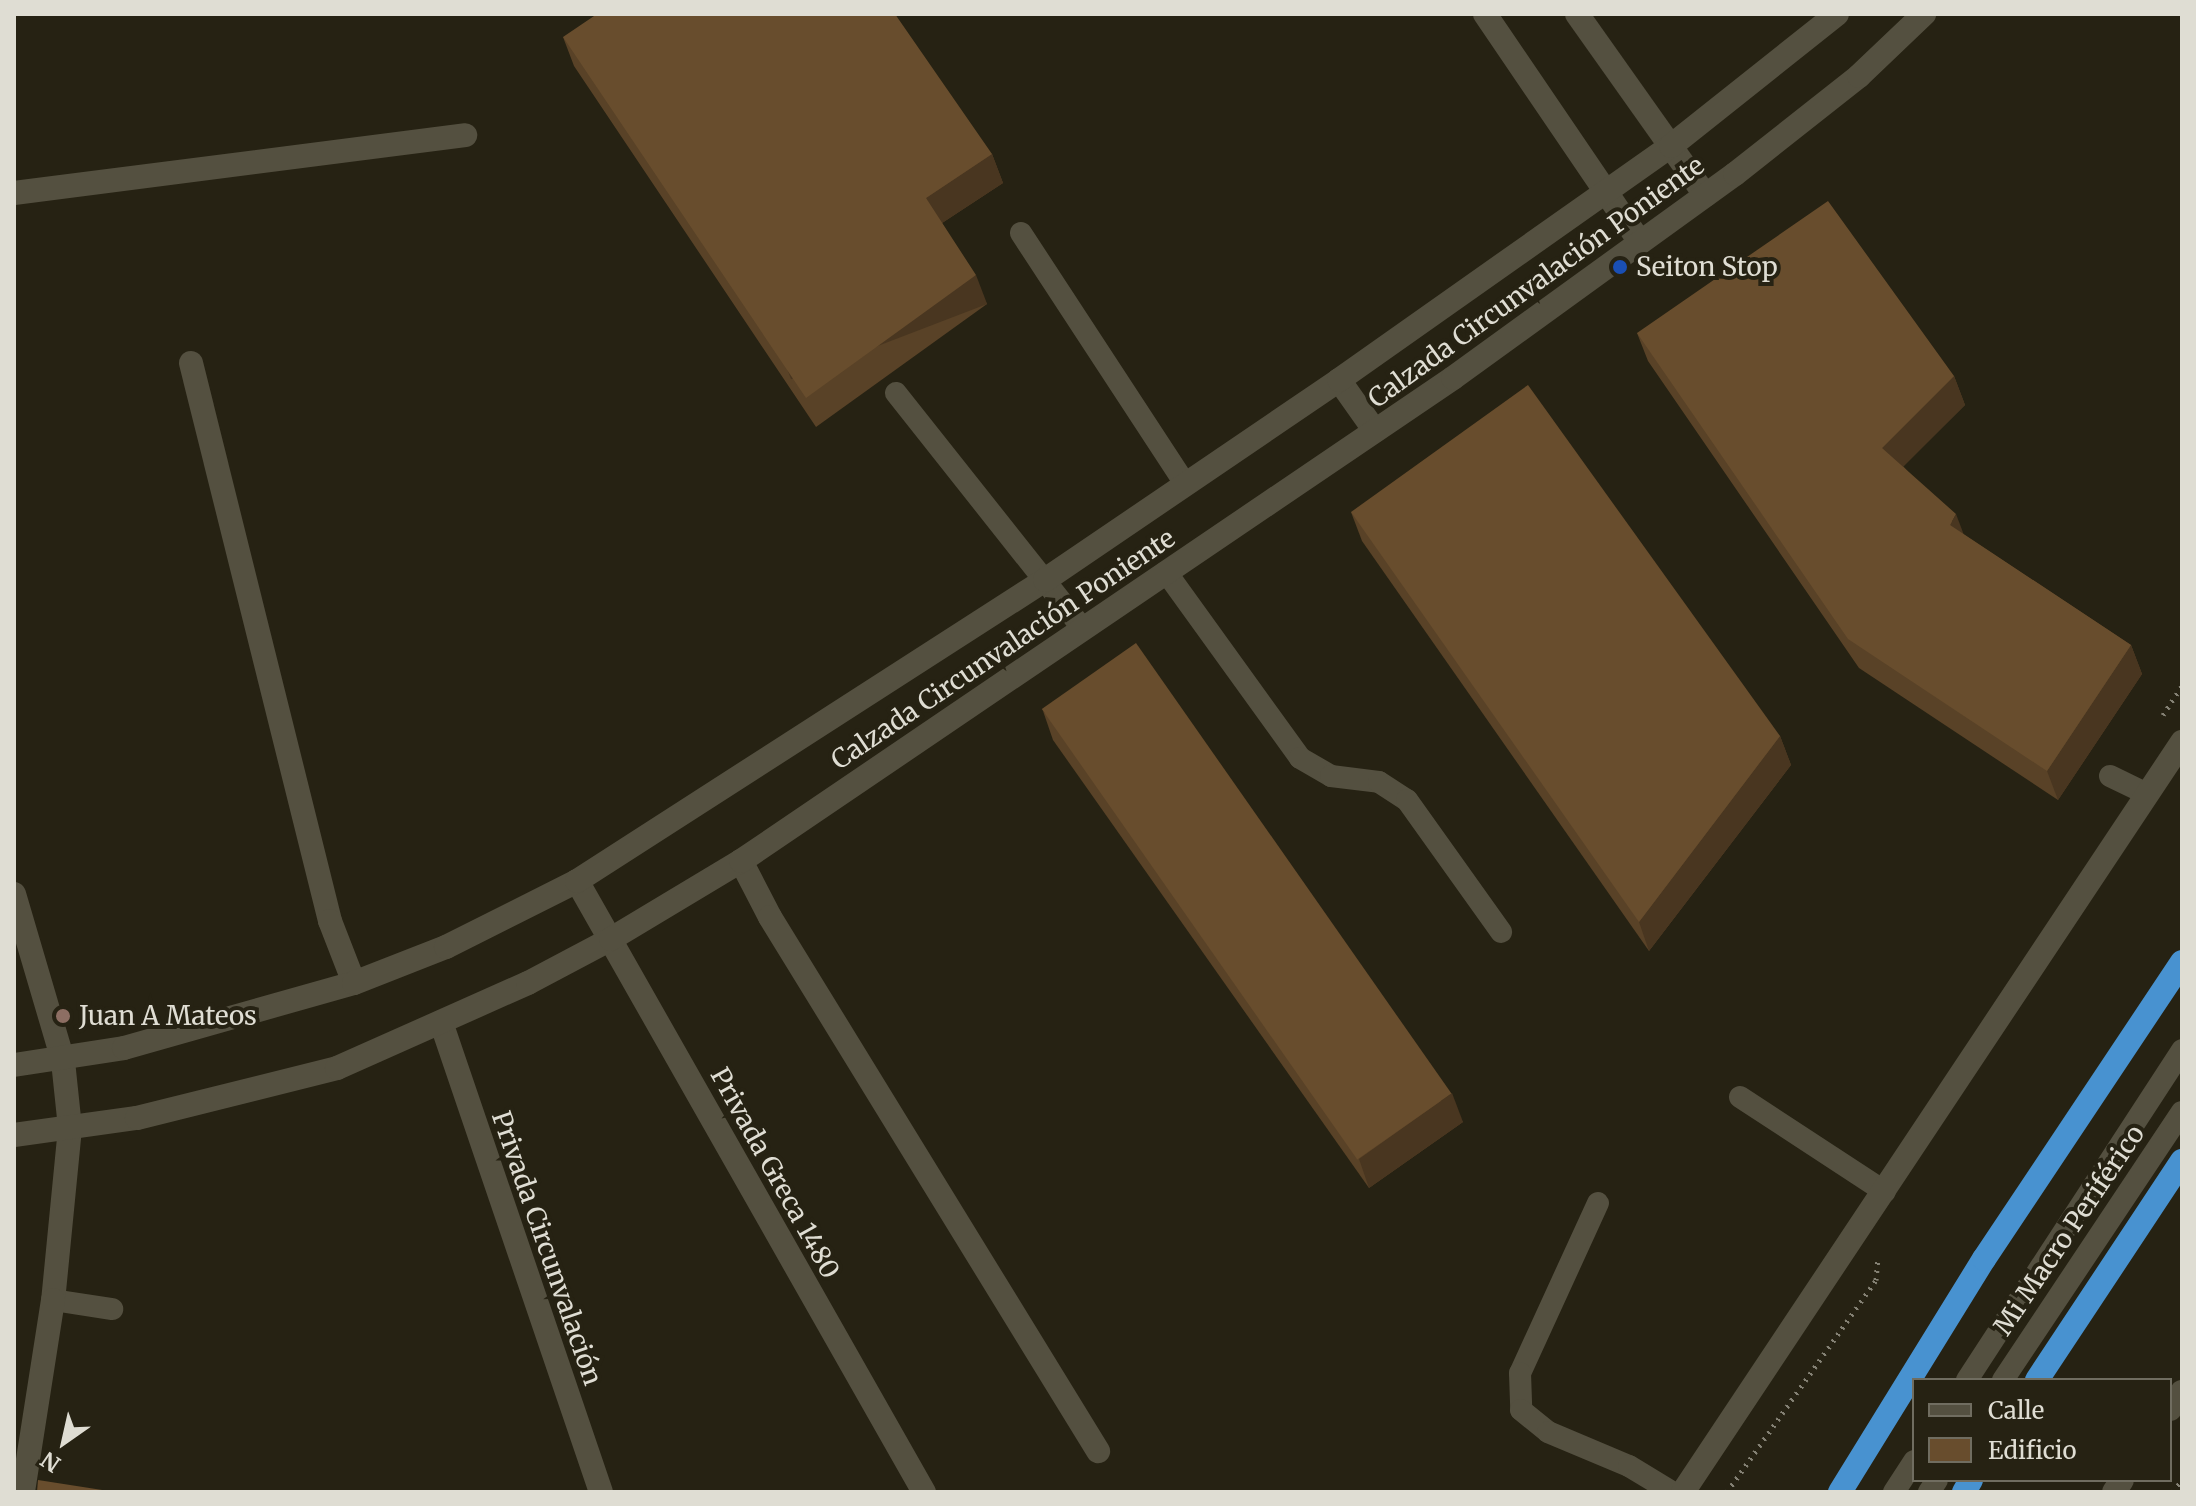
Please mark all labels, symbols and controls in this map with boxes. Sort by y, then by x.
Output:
street label: Calzada Circunvalación Poniente [1362,150,1710,414]
place label: Seiton Stop [1636,251,1778,283]
marker: Seiton Stop [1611,258,1629,276]
street label: Calzada Circunvalación Poniente [825,522,1181,776]
place label: Juan A Mateos [79,1000,257,1032]
marker: Juan A Mateos [54,1007,72,1025]
street label: Privada Greca 1480 [704,1062,846,1284]
street label: Privada Circunvalación [485,1107,609,1389]
street label: Mi Macro Periférico [1987,1119,2151,1341]
legend [1912,1378,2172,1482]
text: Calle [1988,1395,2044,1426]
north arrow [24,1402,104,1482]
text: Edificio [1988,1435,2076,1466]
text: N [36,1445,66,1478]

